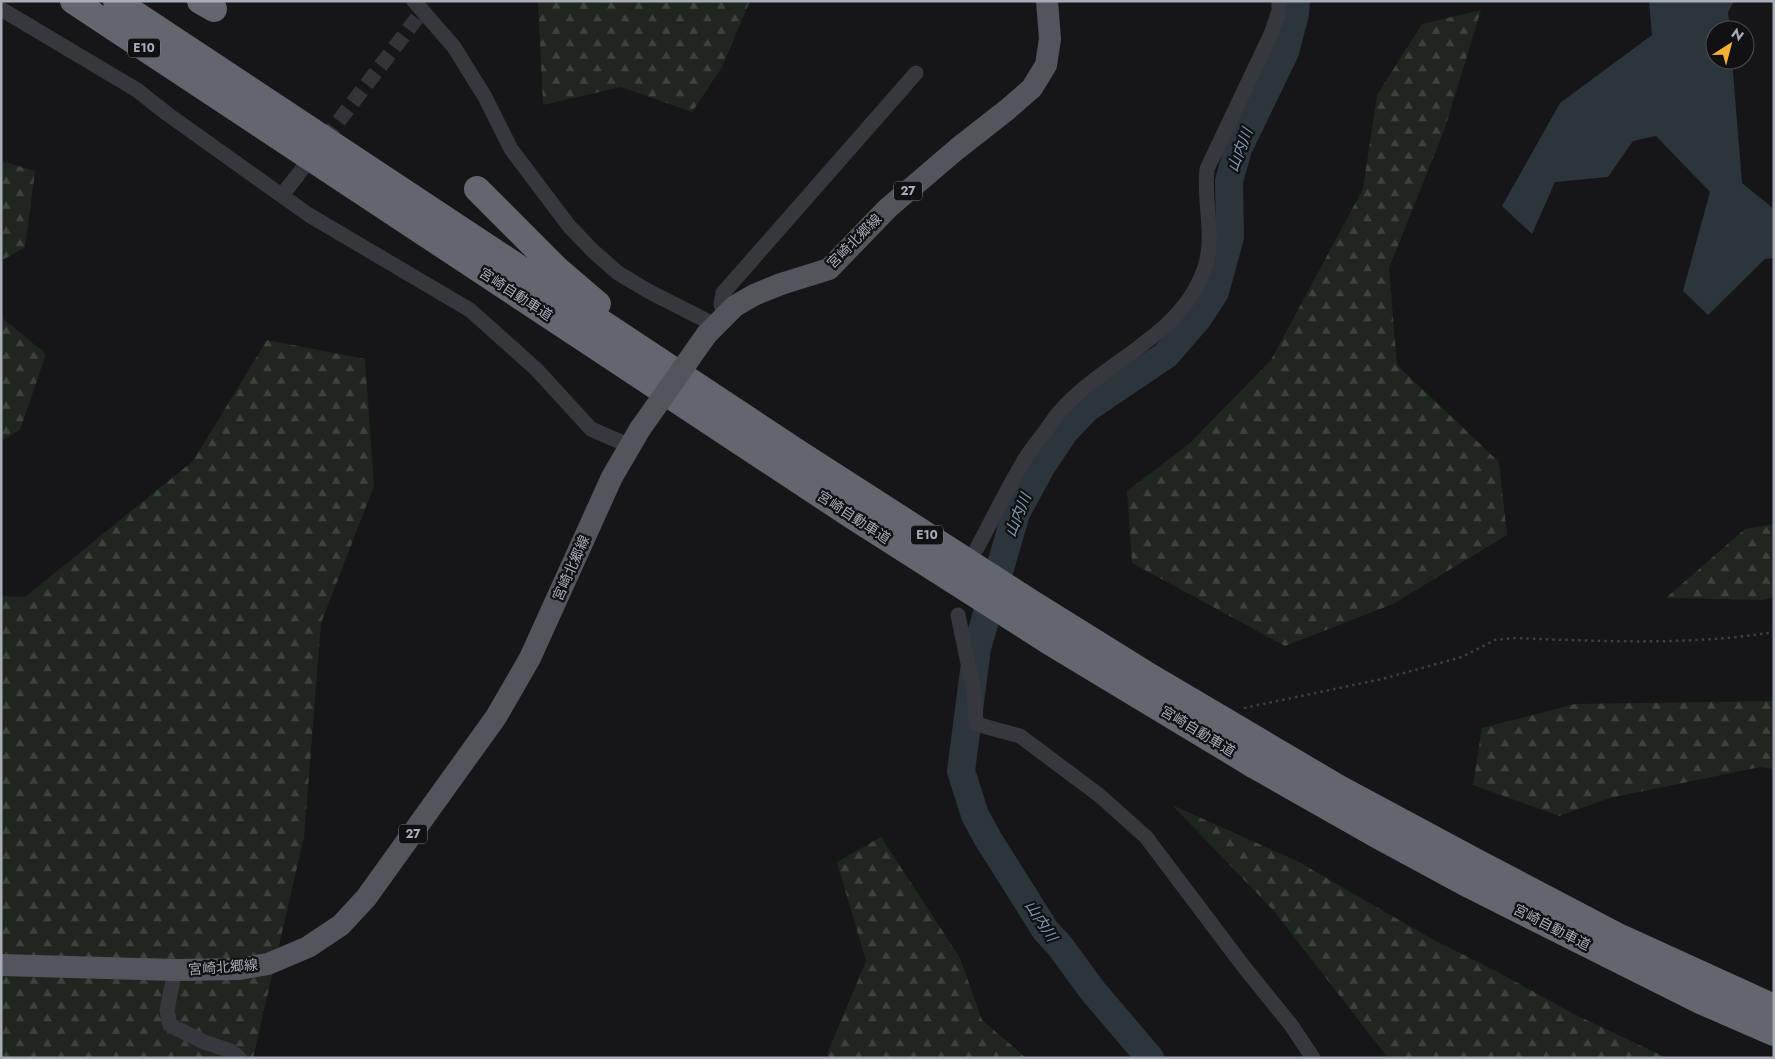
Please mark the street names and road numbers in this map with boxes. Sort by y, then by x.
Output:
road number: E10 [128,38,160,58]
road number: 27 [894,182,922,200]
street label: 宮崎北郷線 [822,209,886,273]
street label: 宮崎自動車道 [475,263,557,325]
street label: 宮崎自動車道 [813,486,895,548]
road number: E10 [911,526,943,544]
street label: 宮崎北郷線 [548,532,594,604]
street label: 宮崎自動車道 [1157,701,1239,761]
road number: 27 [399,824,427,844]
street label: 宮崎自動車道 [1510,899,1594,955]
street label: 宮崎北郷線 [187,955,259,979]

